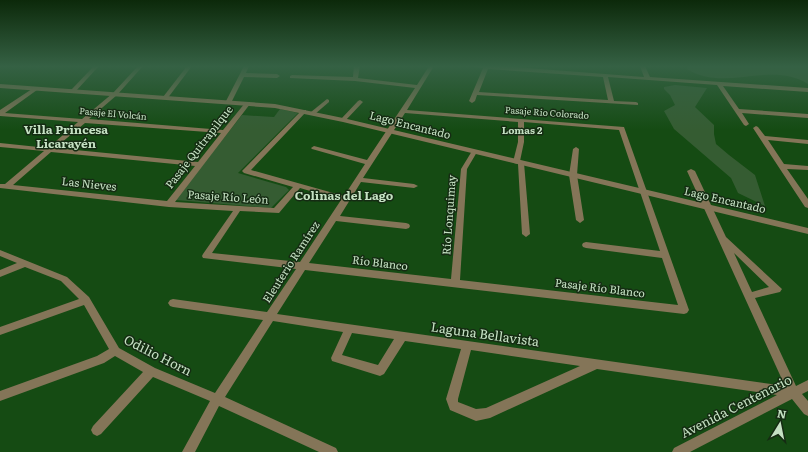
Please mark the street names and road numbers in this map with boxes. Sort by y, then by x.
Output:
street label: Pasaje Quitrapilque [161,101,236,191]
street label: Pasaje Río Colorado [505,102,590,122]
street label: Pasaje El Volcán [79,103,147,123]
street label: Lago Encantado [368,106,453,142]
street label: Las Nieves [61,172,117,194]
street label: Río Lonquimay [437,174,459,256]
street label: Lago Encantado [683,182,768,216]
street label: Pasaje Río León [187,185,269,207]
street label: Eleuterio Ramírez [258,217,323,305]
street label: Río Blanco [351,251,409,273]
street label: Pasaje Río Blanco [554,274,646,300]
street label: Laguna Bellavista [430,316,540,351]
street label: Odilio Horn [121,329,196,380]
street label: Avenida Centenario [677,369,795,442]

